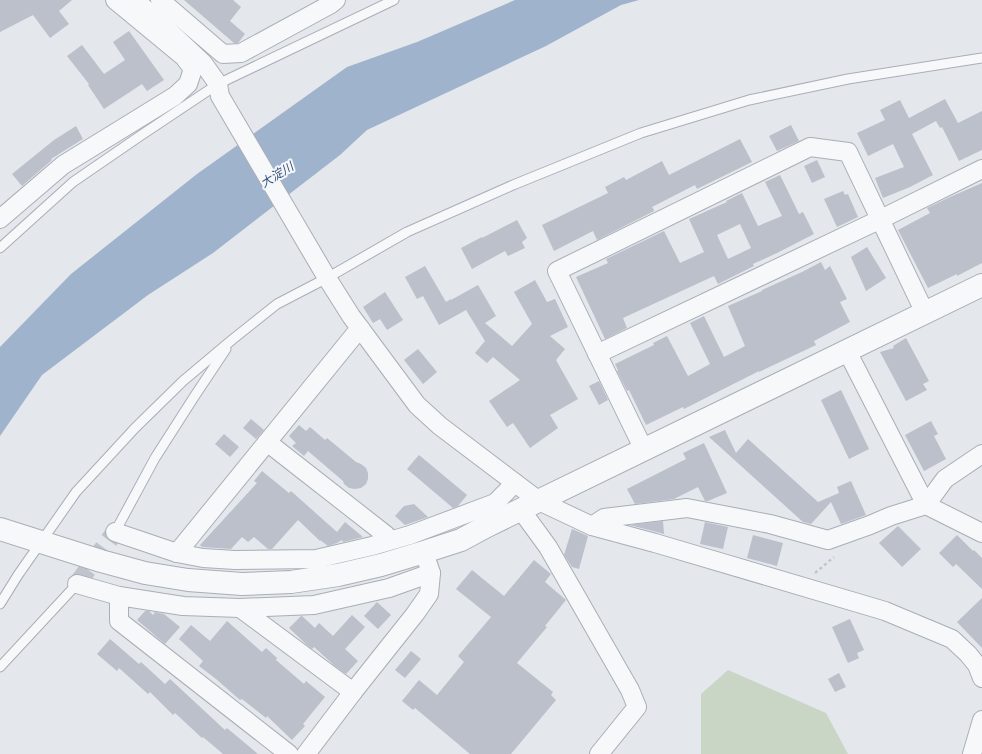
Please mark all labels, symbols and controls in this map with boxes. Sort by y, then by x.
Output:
water label: 大淀川 [257,158,298,191]

